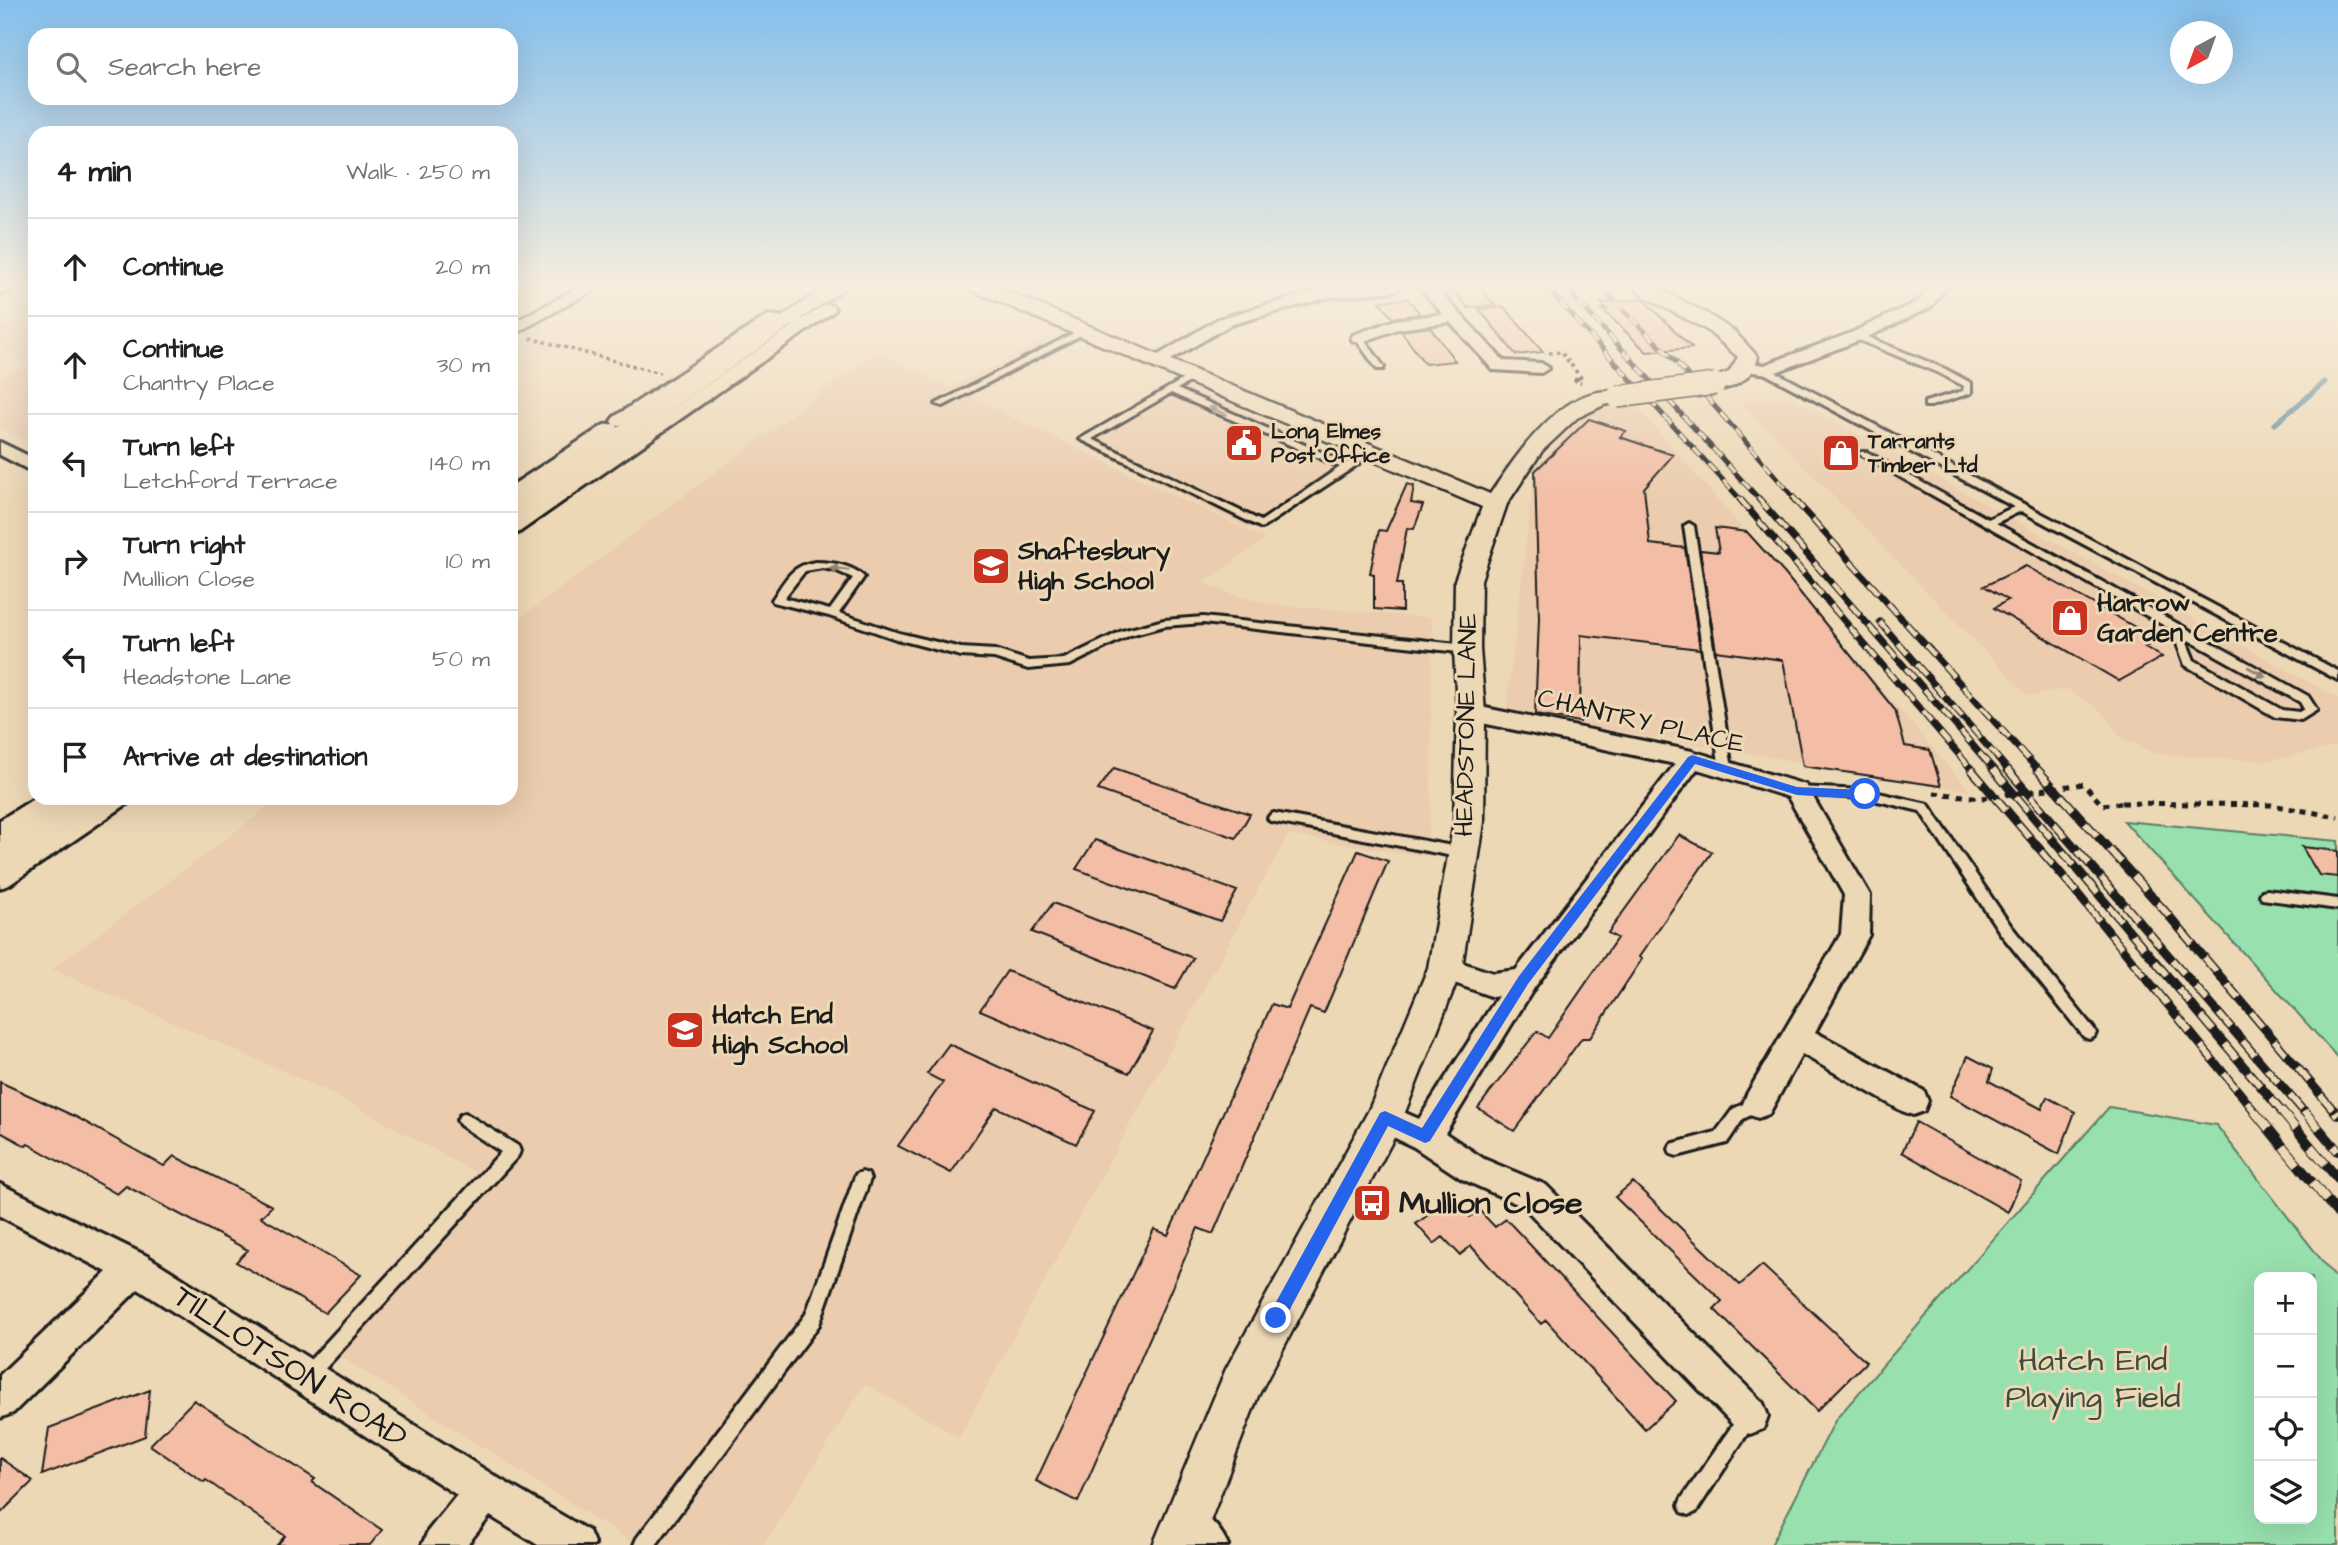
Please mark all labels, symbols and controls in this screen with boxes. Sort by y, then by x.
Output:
north arrow [2170,21,2233,84]
search box [28,28,518,105]
icon: search [52,48,90,86]
text: Search here [108,49,261,85]
text: 4 min [56,151,131,193]
text: Walk · 250 m [346,156,490,188]
icon: ahead [56,248,94,286]
text: Continue [123,249,224,285]
text: 20 m [435,251,490,283]
text: Continue [123,331,224,367]
icon: ahead [56,346,94,384]
text: 30 m [437,349,490,381]
text: Chantry Place [123,367,275,399]
one-way arrow [1208,405,1228,417]
place label: Long Elmes Post Office [1271,417,1391,470]
public building icon: Long Elmes Post Office [1223,422,1265,464]
place label: Tarrants Timber Ltd [1867,427,1978,480]
text: Turn left [123,429,234,465]
shop icon: Tarrants Timber Ltd [1820,432,1862,474]
icon: left [56,444,94,482]
text: 140 m [430,447,490,479]
text: Letchford Terrace [123,465,338,497]
text: Turn right [123,527,245,563]
place label: Shaftesbury High School [1017,533,1171,602]
icon: right [56,542,94,580]
text: 10 m [445,545,490,577]
school or university icon: Shaftesbury High School [970,545,1012,587]
text: Mullion Close [123,563,255,595]
one-way arrow [828,563,850,574]
place label: Harrow Garden Centre [2097,585,2278,651]
shop icon: Harrow Garden Centre [2049,597,2091,639]
street label: HEADSTONE LANE [1446,613,1486,837]
text: Turn left [123,625,234,661]
icon: left [56,640,94,678]
text: 50 m [432,643,490,675]
text: Headstone Lane [123,661,291,693]
one-way arrow [2247,666,2267,678]
street label: CHANTRY PLACE [1534,680,1748,762]
icon: arrive [56,738,94,776]
text: Arrive at destination [123,739,368,775]
route start [1849,778,1880,809]
place label: Hatch End High School [712,997,848,1066]
school or university icon: Hatch End High School [664,1009,706,1051]
place label: Mullion Close [1399,1181,1583,1226]
bus stop icon: Mullion Close [1351,1182,1393,1224]
map controls [2254,1272,2317,1524]
button: + [2254,1272,2317,1335]
street label: TILLOTSON ROAD [164,1274,416,1460]
route end [1260,1302,1291,1333]
button: − [2254,1335,2317,1398]
park label: Hatch End Playing Field [2005,1338,2181,1420]
button: locate [2254,1398,2317,1461]
button: layers [2254,1461,2317,1524]

